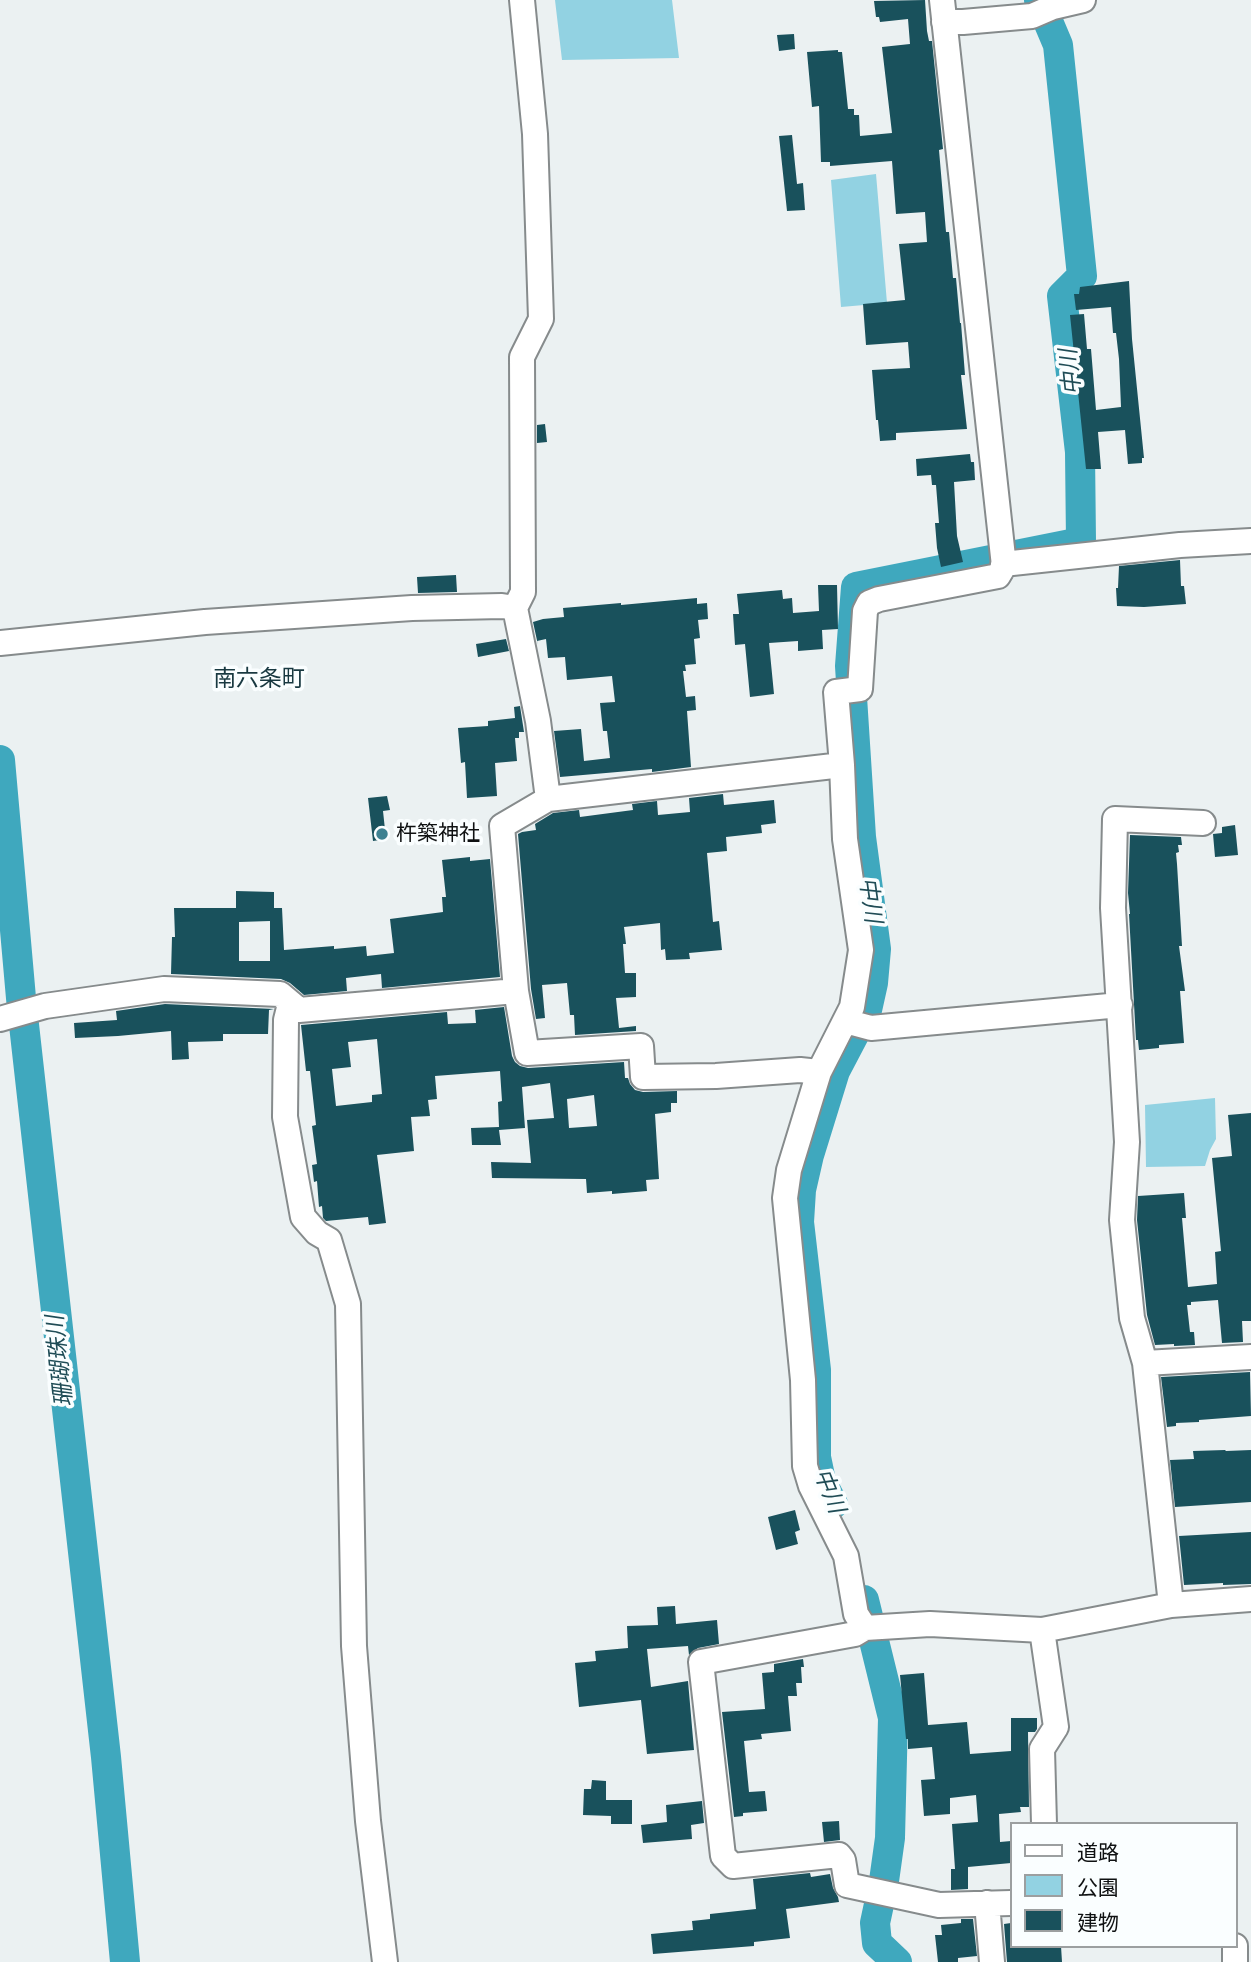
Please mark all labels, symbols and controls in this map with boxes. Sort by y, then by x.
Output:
water label: 中川 [1055,348,1087,396]
district label: 南六条町 [213,665,305,693]
place label: 杵築神社 [396,821,480,847]
marker: 杵築神社 [374,826,390,842]
water label: 中川 [853,875,887,925]
water label: 珊瑚珠川 [41,1314,79,1408]
water label: 中川 [808,1465,850,1517]
legend [1010,1822,1237,1948]
text: 道路 [1077,1843,1119,1864]
text: 公園 [1077,1878,1119,1899]
text: 建物 [1077,1913,1119,1934]

